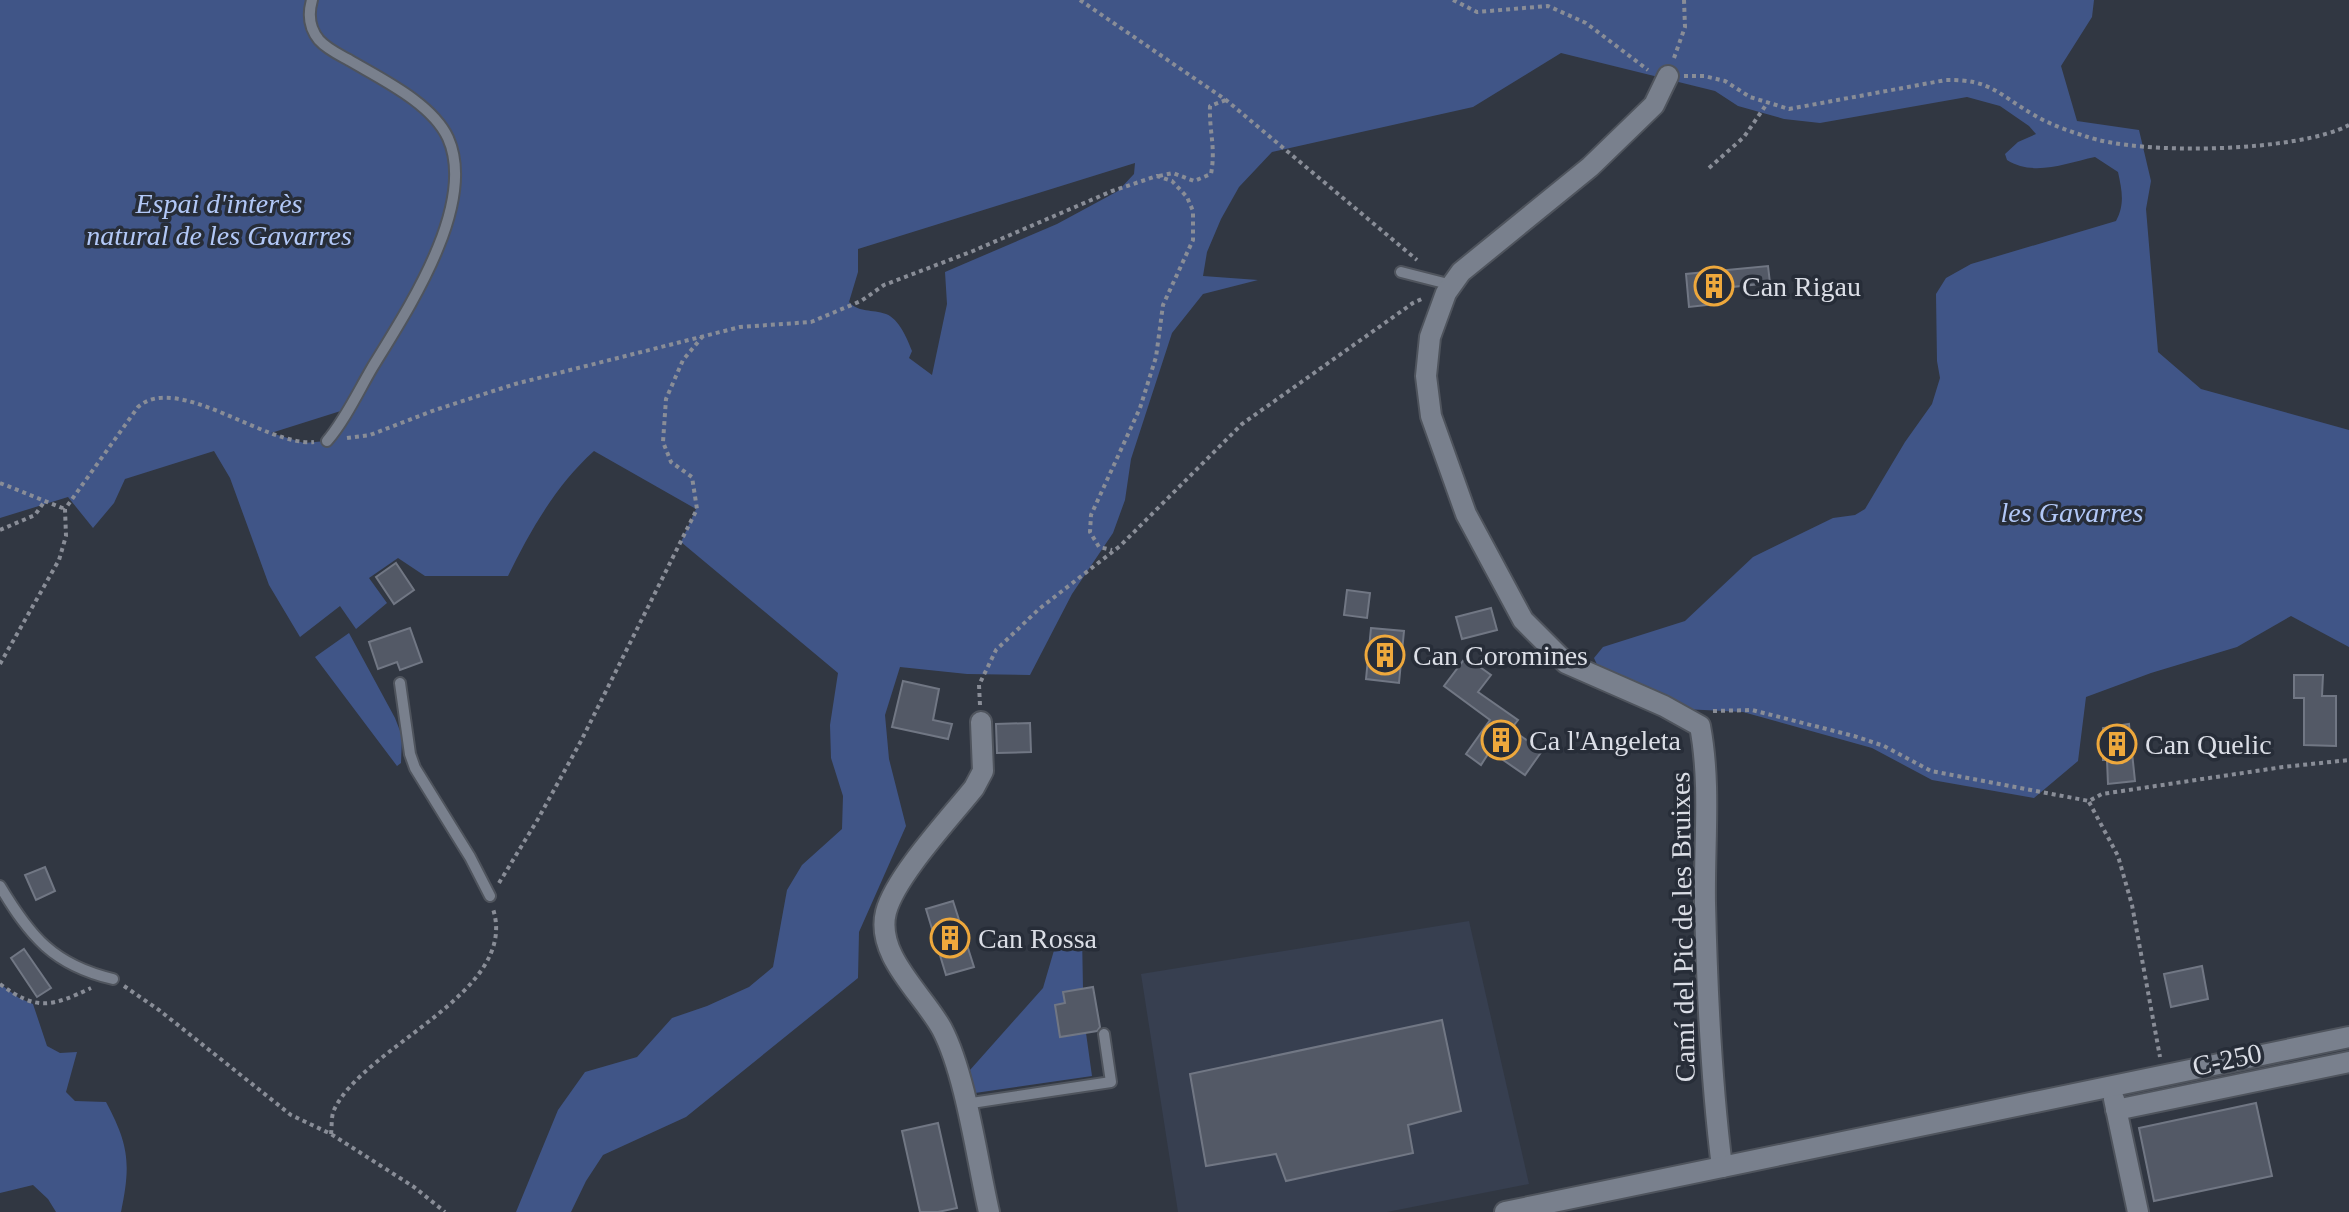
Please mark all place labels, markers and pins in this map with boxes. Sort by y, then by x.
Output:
building icon: Can Rigau [1693,265,1735,307]
place label: Can Rigau [1742,271,1861,302]
building icon: Can Coromines [1364,634,1406,676]
place label: Can Coromines [1413,640,1588,671]
building icon: Ca l'Angeleta [1480,719,1522,761]
building icon: Can Quelic [2096,723,2138,765]
place label: Ca l'Angeleta [1529,725,1682,756]
place label: Can Quelic [2145,729,2272,760]
building icon: Can Rossa [929,917,971,959]
place label: Can Rossa [978,923,1098,954]

